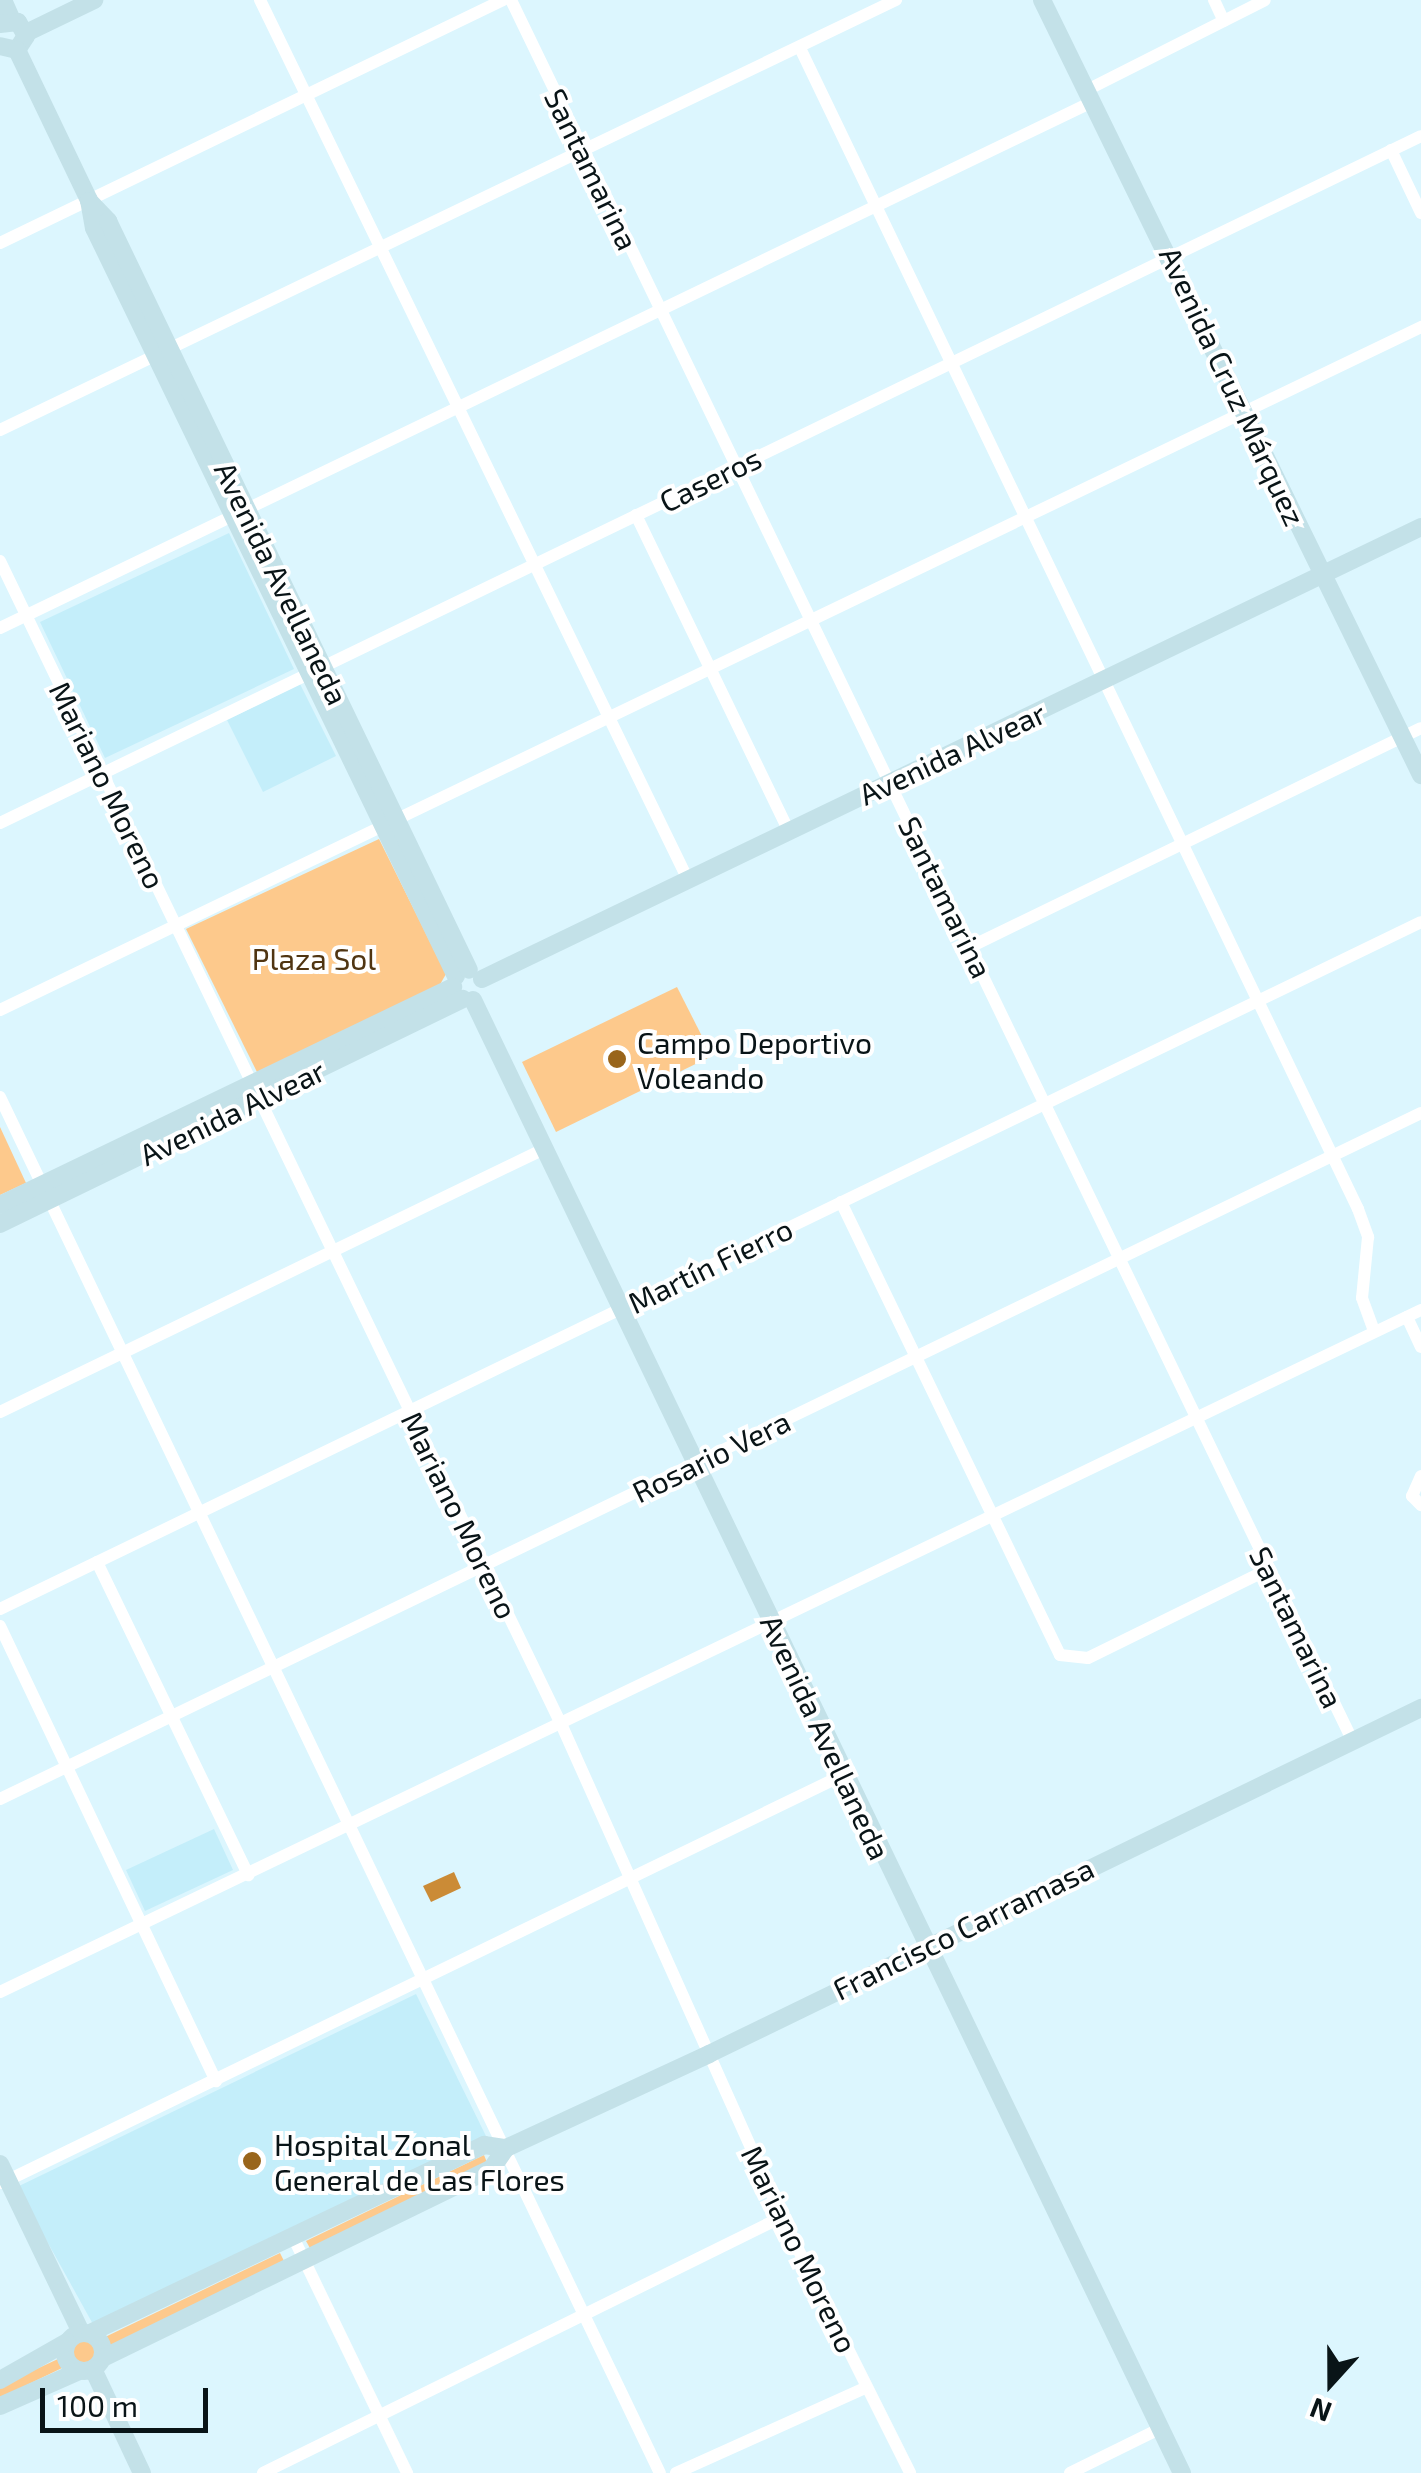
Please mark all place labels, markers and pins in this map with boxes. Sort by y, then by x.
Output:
place label: Campo Deportivo Voleando [637,1024,872,1094]
marker: Campo Deportivo Voleando [606,1048,628,1070]
place label: Hospital Zonal General de Las Flores [274,2126,566,2196]
marker: Hospital Zonal General de Las Flores [239,2148,265,2174]

